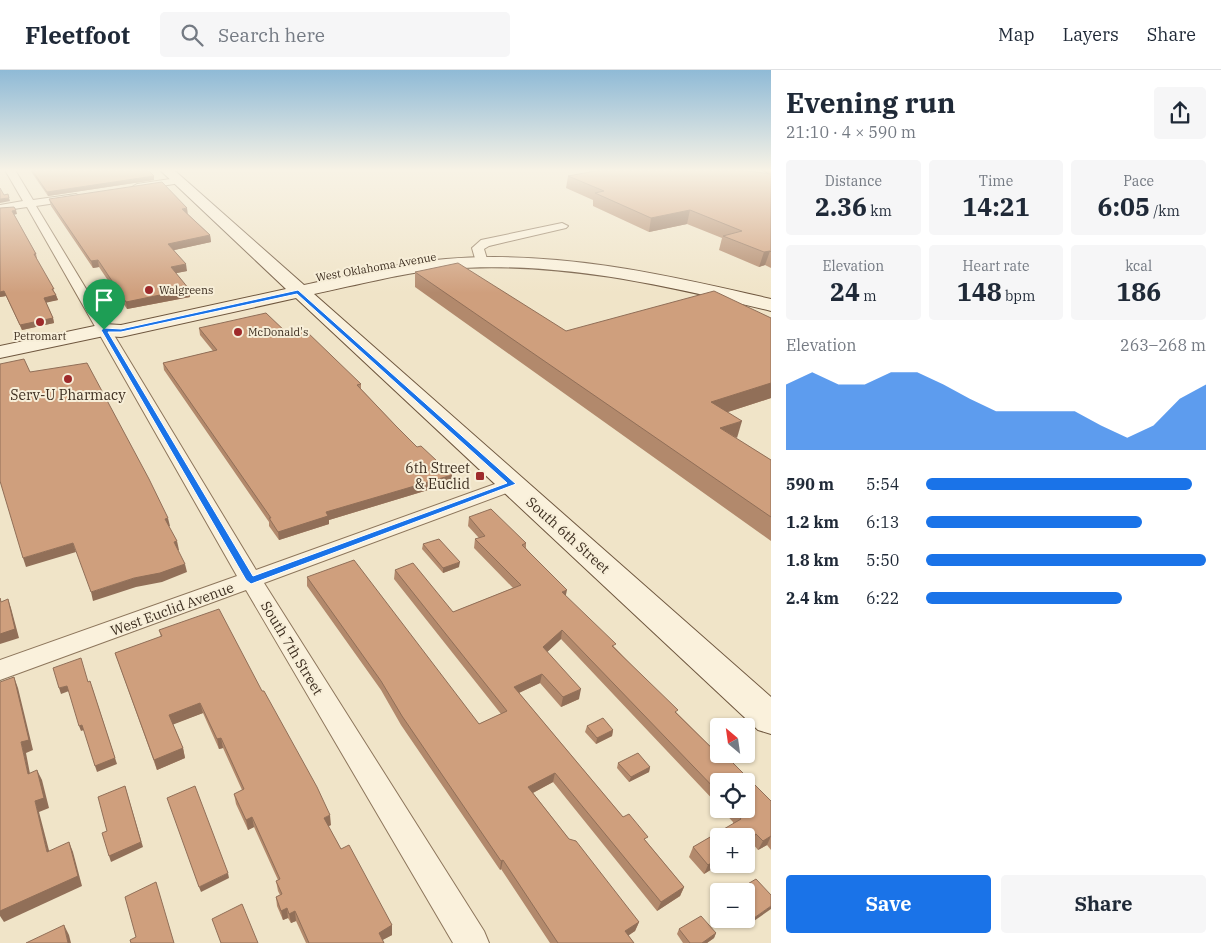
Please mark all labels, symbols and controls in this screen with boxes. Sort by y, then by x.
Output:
search box [160,12,510,57]
text: Fleetfoot [25,19,130,51]
icon: search [178,21,206,49]
text: Search here [218,23,325,47]
text: Map [998,23,1035,46]
text: Layers [1063,23,1119,46]
text: Share [1147,23,1196,46]
text: Evening run [786,84,955,121]
button: share [1154,87,1206,139]
text: 21:10 · 4 × 590 m [786,122,916,142]
text: Distance [825,172,882,190]
text: Time [979,172,1013,190]
text: Pace [1123,172,1154,190]
text: 2.36 [815,190,867,223]
text: 14:21 [962,190,1030,223]
text: 6:05 [1097,190,1150,223]
text: km [867,202,892,220]
text: /km [1150,202,1180,220]
street label: West Oklahoma Avenue [315,249,437,284]
text: Elevation [822,257,884,275]
text: Heart rate [962,257,1029,275]
text: kcal [1125,257,1152,275]
text: 24 [830,275,860,308]
text: 148 [957,275,1002,308]
text: 186 [1116,275,1161,308]
pin [83,279,125,330]
place label: Walgreens [159,283,213,297]
marker: Walgreens [143,284,155,296]
icon: arrive [90,286,118,314]
text: m [860,287,877,305]
text: bpm [1002,287,1035,305]
marker: Petromart [34,316,46,328]
place label: McDonald's [248,325,308,339]
marker: McDonald's [232,326,244,338]
place label: Petromart [14,329,67,343]
text: Elevation [786,335,856,355]
text: 263–268 m [1120,335,1206,355]
marker: Serv-U Pharmacy [62,373,74,385]
place label: Serv-U Pharmacy [10,386,126,404]
place label: 6th Street & Euclid [405,459,470,493]
marker: 6th Street & Euclid [474,470,486,482]
text: 590 m [786,474,834,494]
text: 5:54 [866,474,899,494]
street label: South 6th Street [522,493,614,577]
text: 1.2 km [786,512,839,532]
text: 6:13 [866,512,899,532]
text: 1.8 km [786,550,839,570]
text: 5:50 [866,550,899,570]
street label: West Euclid Avenue [108,578,236,640]
text: 2.4 km [786,588,839,608]
text: 6:22 [866,588,899,608]
street label: South 7th Street [257,598,327,698]
north arrow [710,718,755,762]
map controls [710,718,755,928]
button: locate [710,773,755,818]
button: + [710,828,755,873]
button: Save [786,875,991,933]
button: Share [1001,875,1206,933]
button: − [710,883,755,928]

